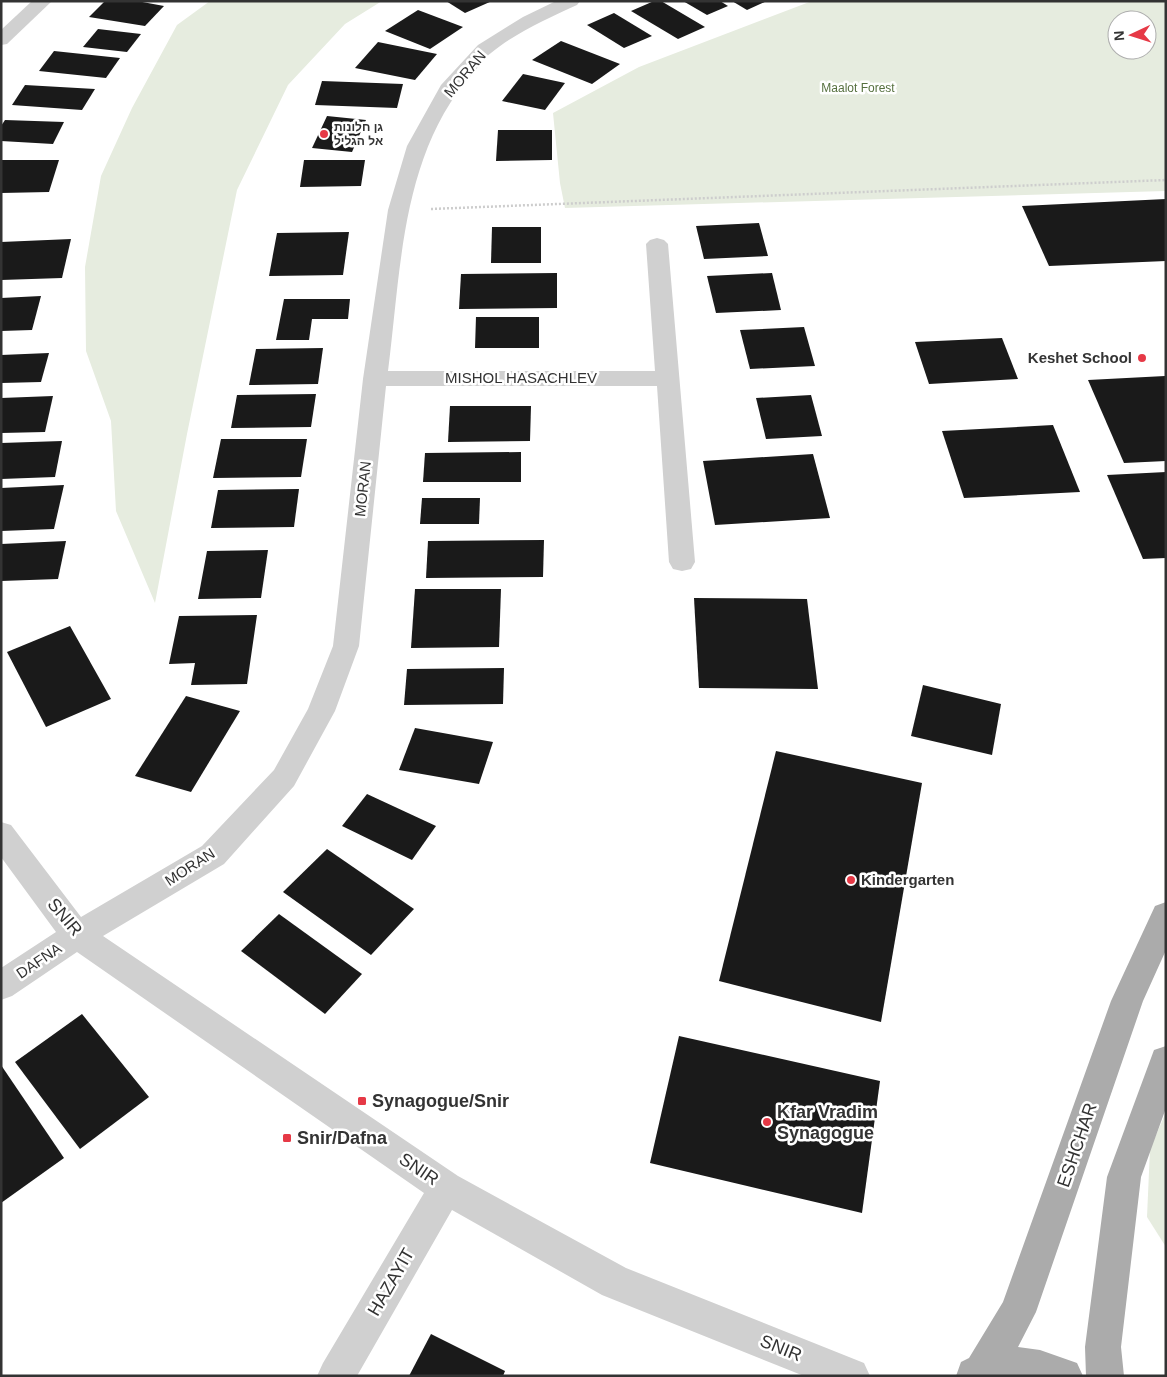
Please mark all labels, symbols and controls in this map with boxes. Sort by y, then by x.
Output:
north arrow [1107,10,1157,60]
text: N [1111,30,1127,42]
street label: MORAN [440,47,489,101]
park label: Maalot Forest [821,81,895,95]
place label: גן חלונות אל הגליל [334,120,383,148]
marker: גן חלונות אל הגליל [318,128,330,140]
place label: Keshet School [1028,349,1132,366]
marker: Keshet School [1136,352,1148,364]
street label: MISHOL HASACHLEV [445,369,597,386]
street label: MORAN [351,460,374,518]
street label: MORAN [162,844,218,889]
place label: Kindergarten [861,871,954,888]
marker: Kindergarten [845,874,857,886]
street label: SNIR [44,894,86,940]
street label: DAFNA [13,939,65,982]
place label: Synagogue/Snir [372,1091,509,1111]
marker: Synagogue/Snir [356,1095,368,1107]
street label: ESHCHAR [1053,1100,1101,1190]
place label: Kfar Vradim Synagogue [777,1102,878,1143]
marker: Kfar Vradim Synagogue [761,1116,773,1128]
place label: Snir/Dafna [297,1128,388,1148]
marker: Snir/Dafna [281,1132,293,1144]
street label: SNIR [396,1149,442,1189]
street label: HAZAYIT [364,1245,418,1319]
street label: SNIR [757,1331,805,1365]

